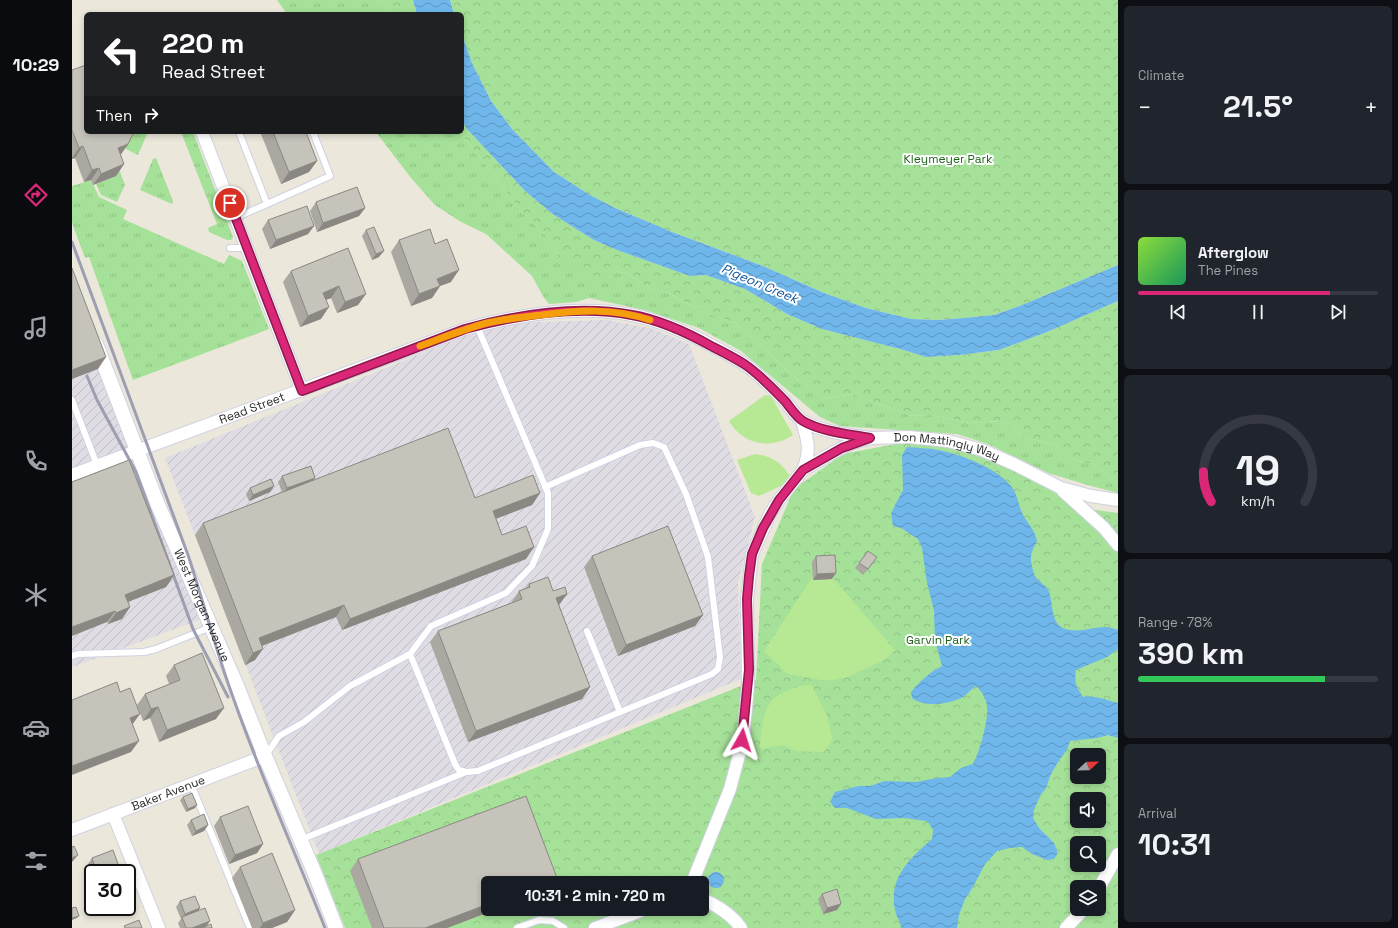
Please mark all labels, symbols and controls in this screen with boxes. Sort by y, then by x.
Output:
text: 220 m [162,25,244,61]
icon: left [96,28,148,80]
text: 10:29 [13,53,59,76]
text: Read Street [162,60,265,83]
text: Climate [1138,67,1184,84]
text: 21.5° [1223,87,1293,126]
text: − [1138,93,1152,121]
text: + [1364,93,1378,121]
icon: right [140,104,162,126]
text: Then [96,106,132,125]
park label: Kleymeyer Park [903,151,993,167]
icon: directions [22,181,50,209]
pin [213,186,247,220]
icon: arrive [219,192,241,214]
text: Afterglow [1198,243,1269,262]
water label: Pigeon Creek [719,260,803,308]
text: The Pines [1198,262,1258,279]
icon: previous [1167,301,1189,323]
icon: pause [1247,301,1269,323]
icon: next [1327,301,1349,323]
icon: music [22,314,50,342]
street label: Read Street [217,389,287,428]
street label: Don Mattingly Way [893,429,1002,465]
text: 19 [1236,444,1280,497]
icon: phone [22,447,50,475]
text: km/h [1241,492,1275,510]
street label: West Morgan Avenue [170,546,233,664]
icon: climate [22,581,50,609]
text: Range · 78% [1138,614,1212,631]
park label: Garvin Park [906,632,971,648]
text: 390 km [1138,634,1244,673]
icon: car [22,714,50,742]
position arrow [721,719,763,761]
north arrow [1070,748,1106,784]
map controls [1070,748,1106,916]
street label: Baker Avenue [129,772,207,815]
button: sound [1070,792,1106,828]
text: Arrival [1138,805,1177,822]
text: 10:31 [1138,825,1211,864]
button: search [1070,836,1106,872]
icon: filters [22,847,50,875]
speed limit sign: 30 [84,864,136,916]
button: layers [1070,880,1106,916]
text: 10:31 · 2 min · 720 m [525,886,665,905]

